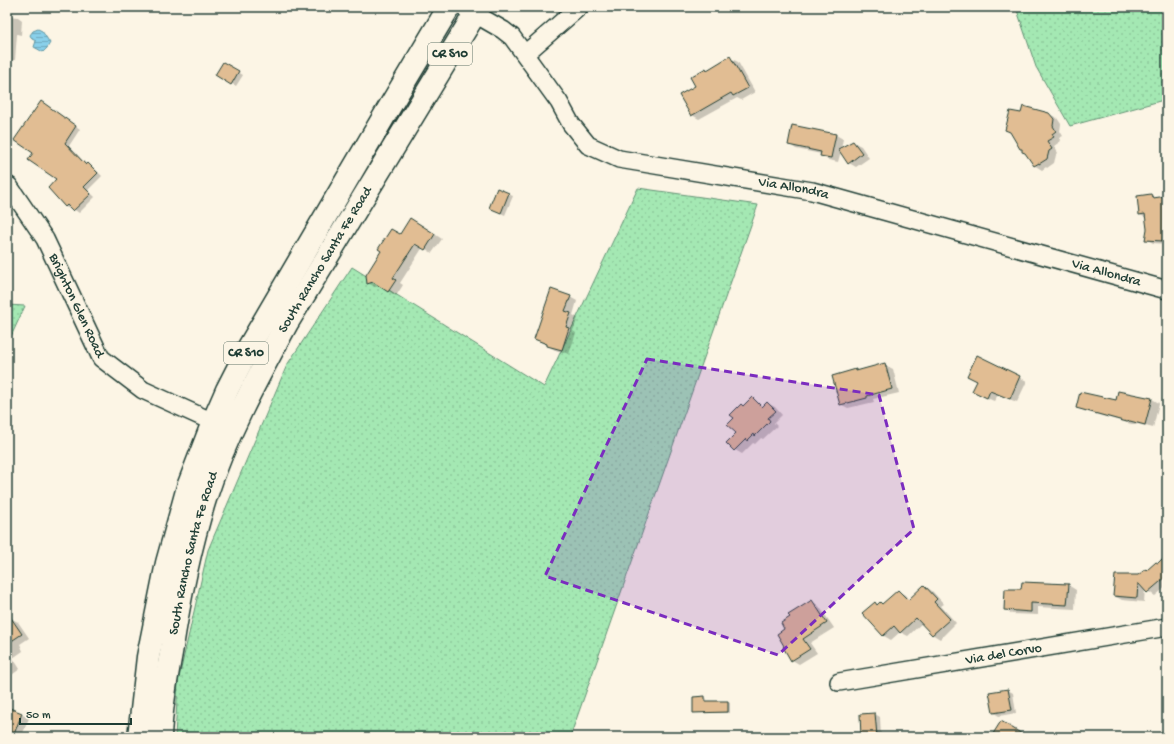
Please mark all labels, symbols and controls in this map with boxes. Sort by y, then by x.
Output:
road number: CR S10 [428,43,472,65]
street label: Via Allondra [756,174,832,204]
street label: South Rancho Santa Fe Road [275,182,377,336]
street label: Brighton Glen Road [44,250,109,362]
street label: Via Allondra [1069,255,1144,291]
road number: CR S10 [224,342,268,364]
street label: South Rancho Santa Fe Road [165,468,223,636]
street label: Via del Corvo [963,640,1043,669]
scale bar [20,700,131,726]
text: 50 m [26,709,51,723]

